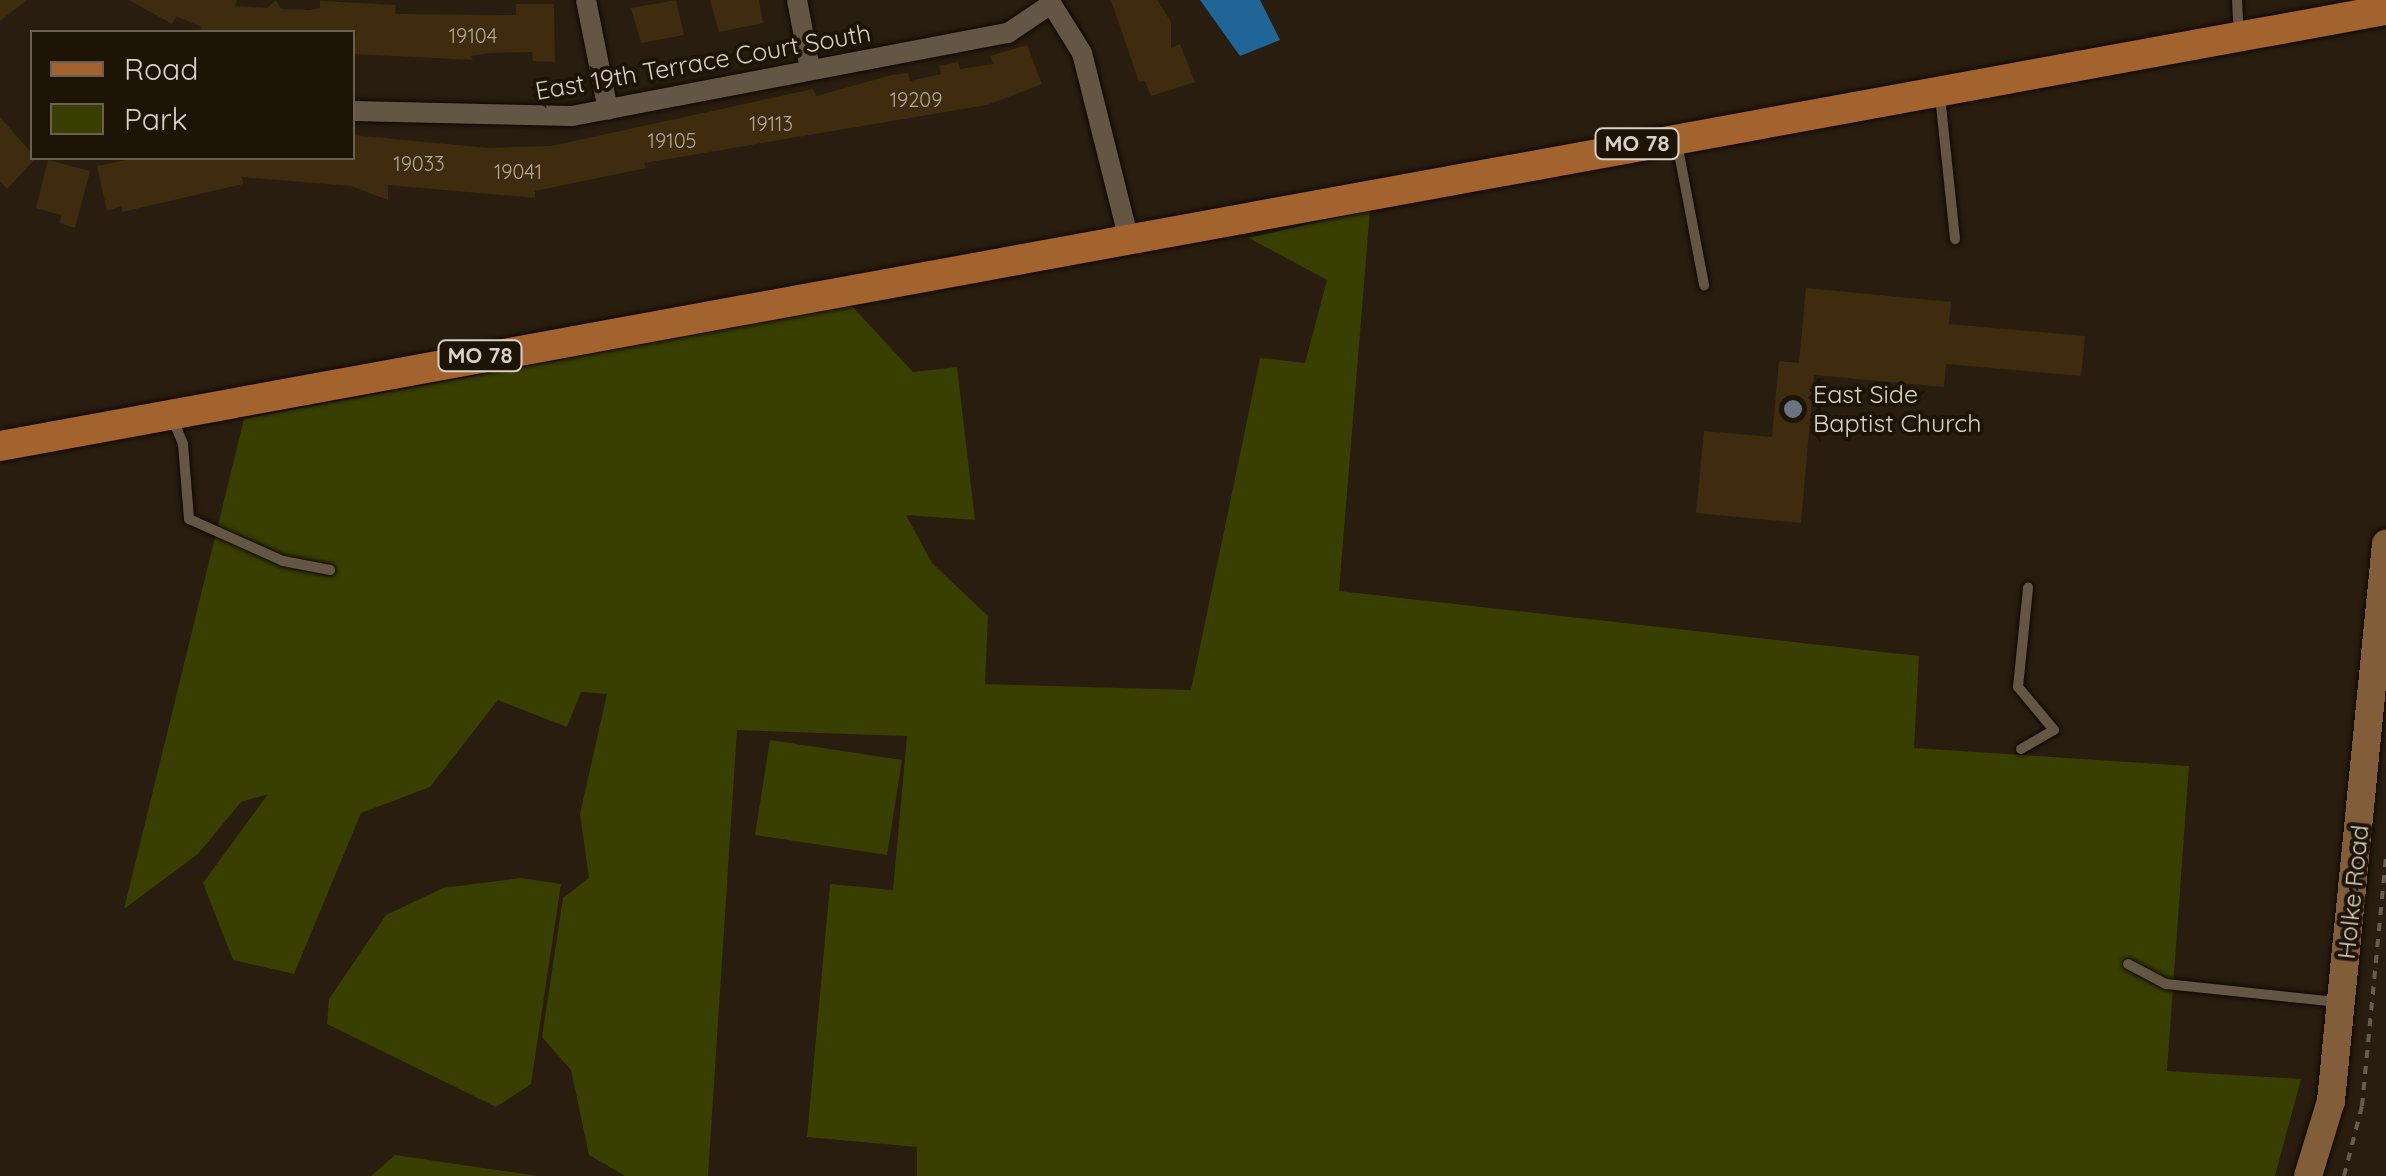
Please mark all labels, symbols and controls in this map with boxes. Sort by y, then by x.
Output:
street label: East 19th Terrace Court South [533,18,873,106]
house number: 19104 [449,23,497,47]
legend [30,30,355,160]
text: Road [124,50,198,88]
house number: 19209 [890,87,942,111]
text: Park [124,100,188,138]
house number: 19113 [749,111,793,135]
road number: MO 78 [1592,127,1682,161]
house number: 19105 [648,128,696,152]
house number: 19033 [393,151,445,175]
house number: 19041 [494,159,542,183]
road number: MO 78 [435,339,525,373]
place label: East Side Baptist Church [1813,380,1981,439]
marker: East Side Baptist Church [1782,398,1804,420]
street label: Holke Road [2331,823,2375,961]

